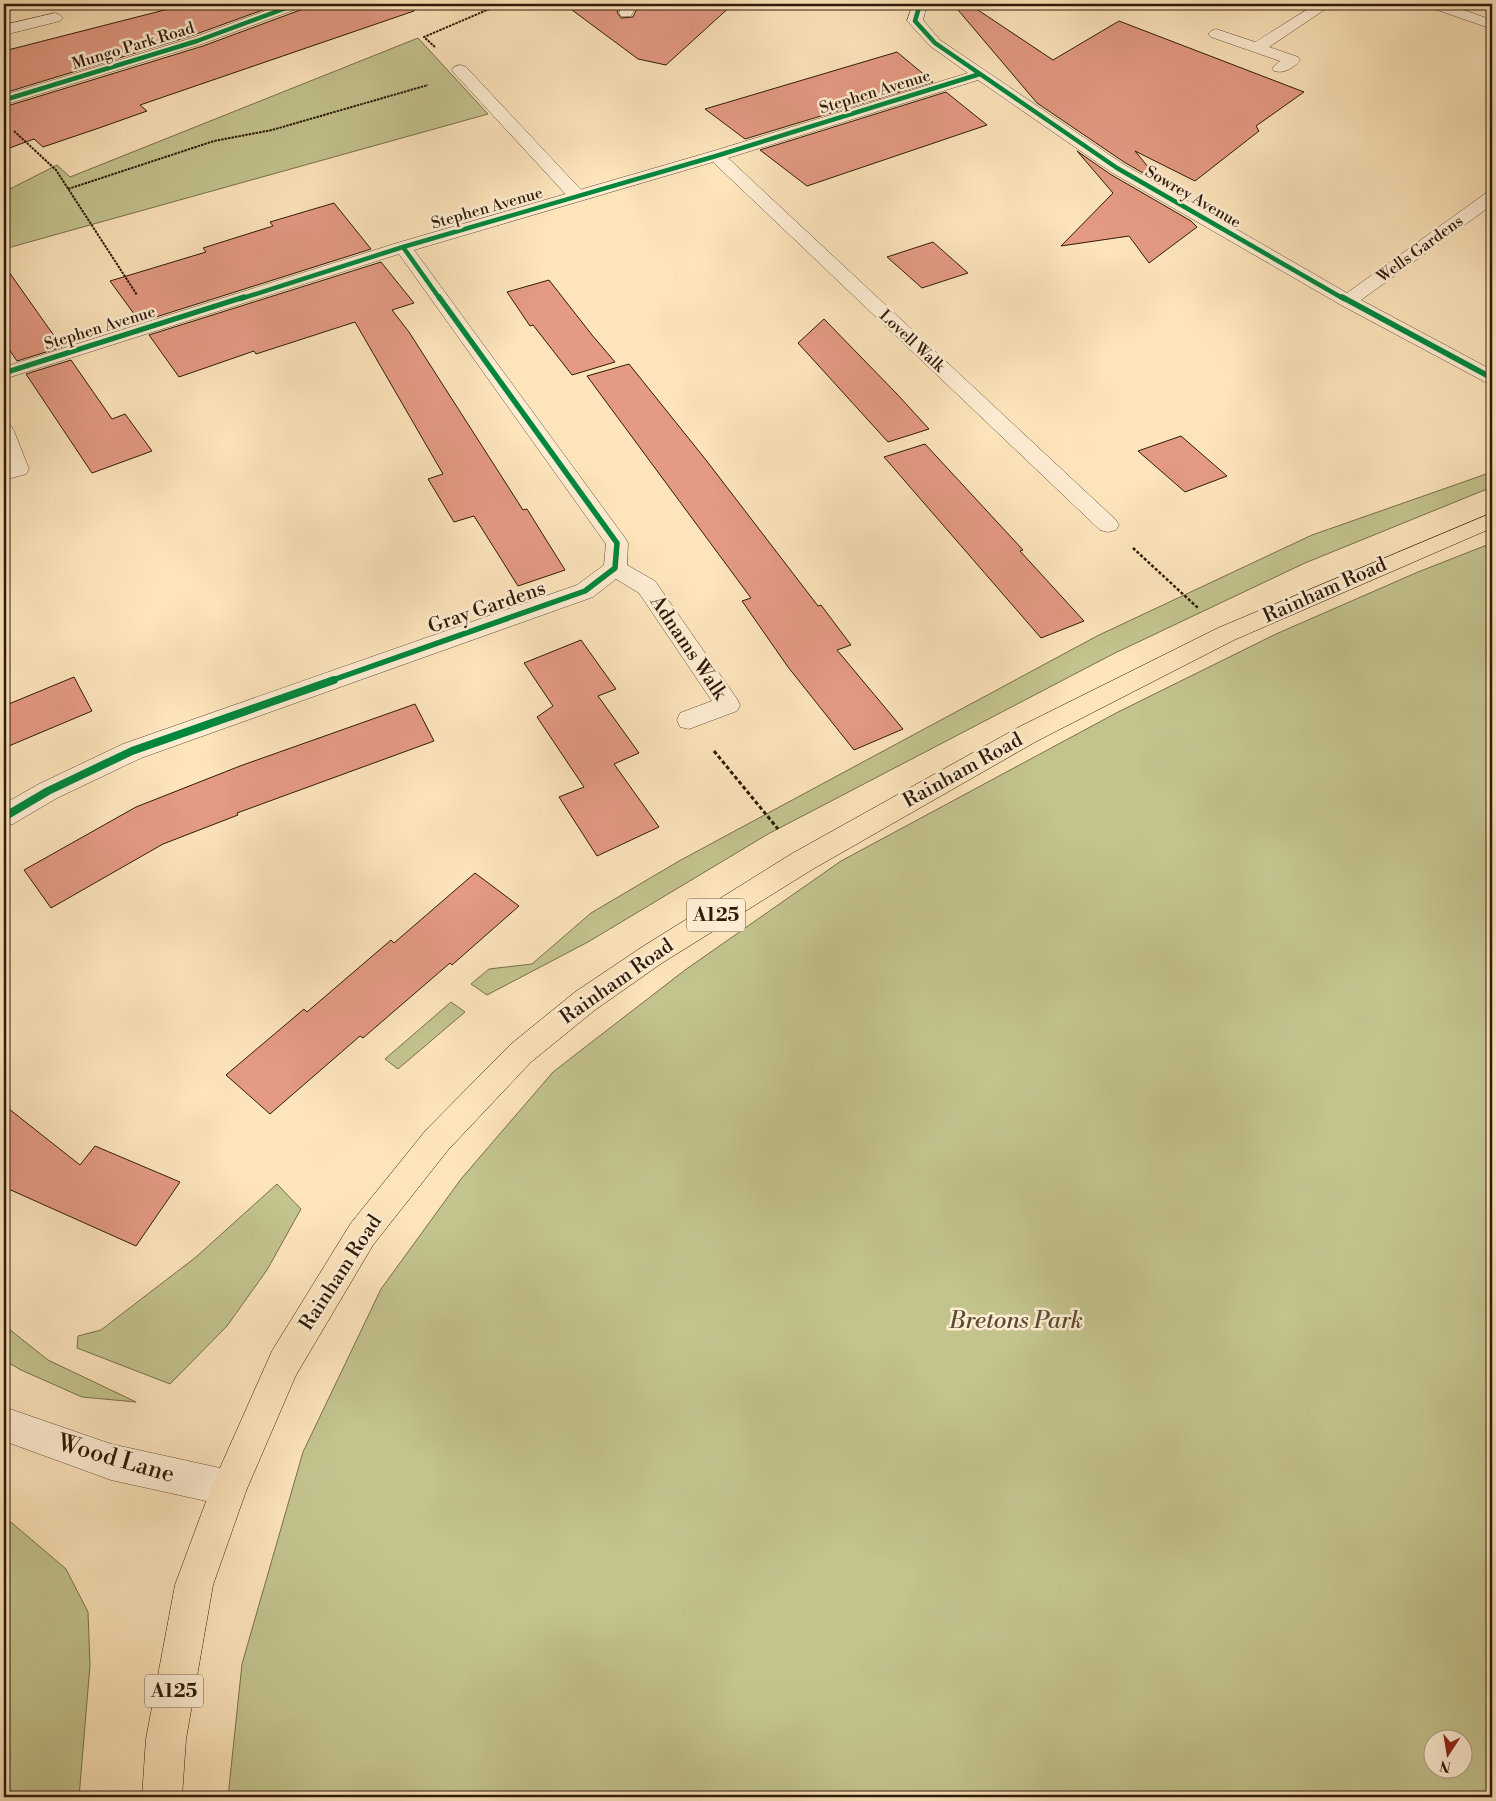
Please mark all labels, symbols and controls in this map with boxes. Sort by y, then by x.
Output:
street label: Mungo Park Road [69,18,197,74]
street label: Stephen Avenue [817,66,933,118]
street label: Sowrey Avenue [1141,161,1245,233]
street label: Stephen Avenue [429,183,545,233]
street label: Wells Gardens [1372,211,1467,288]
street label: Stephen Avenue [42,302,158,354]
street label: Lovell Walk [875,306,950,378]
street label: Rainham Road [1259,552,1391,629]
street label: Gray Gardens [425,576,549,640]
street label: Adnams Walk [643,590,733,706]
street label: Rainham Road [899,728,1028,814]
road number: A125 [687,898,745,932]
street label: Rainham Road [555,933,679,1030]
street label: Rainham Road [294,1210,388,1336]
park label: Bretons Park [948,1306,1083,1336]
street label: Wood Lane [53,1428,178,1490]
road number: A125 [145,1674,203,1708]
north arrow [1424,1728,1474,1778]
text: N [1438,1756,1453,1776]

